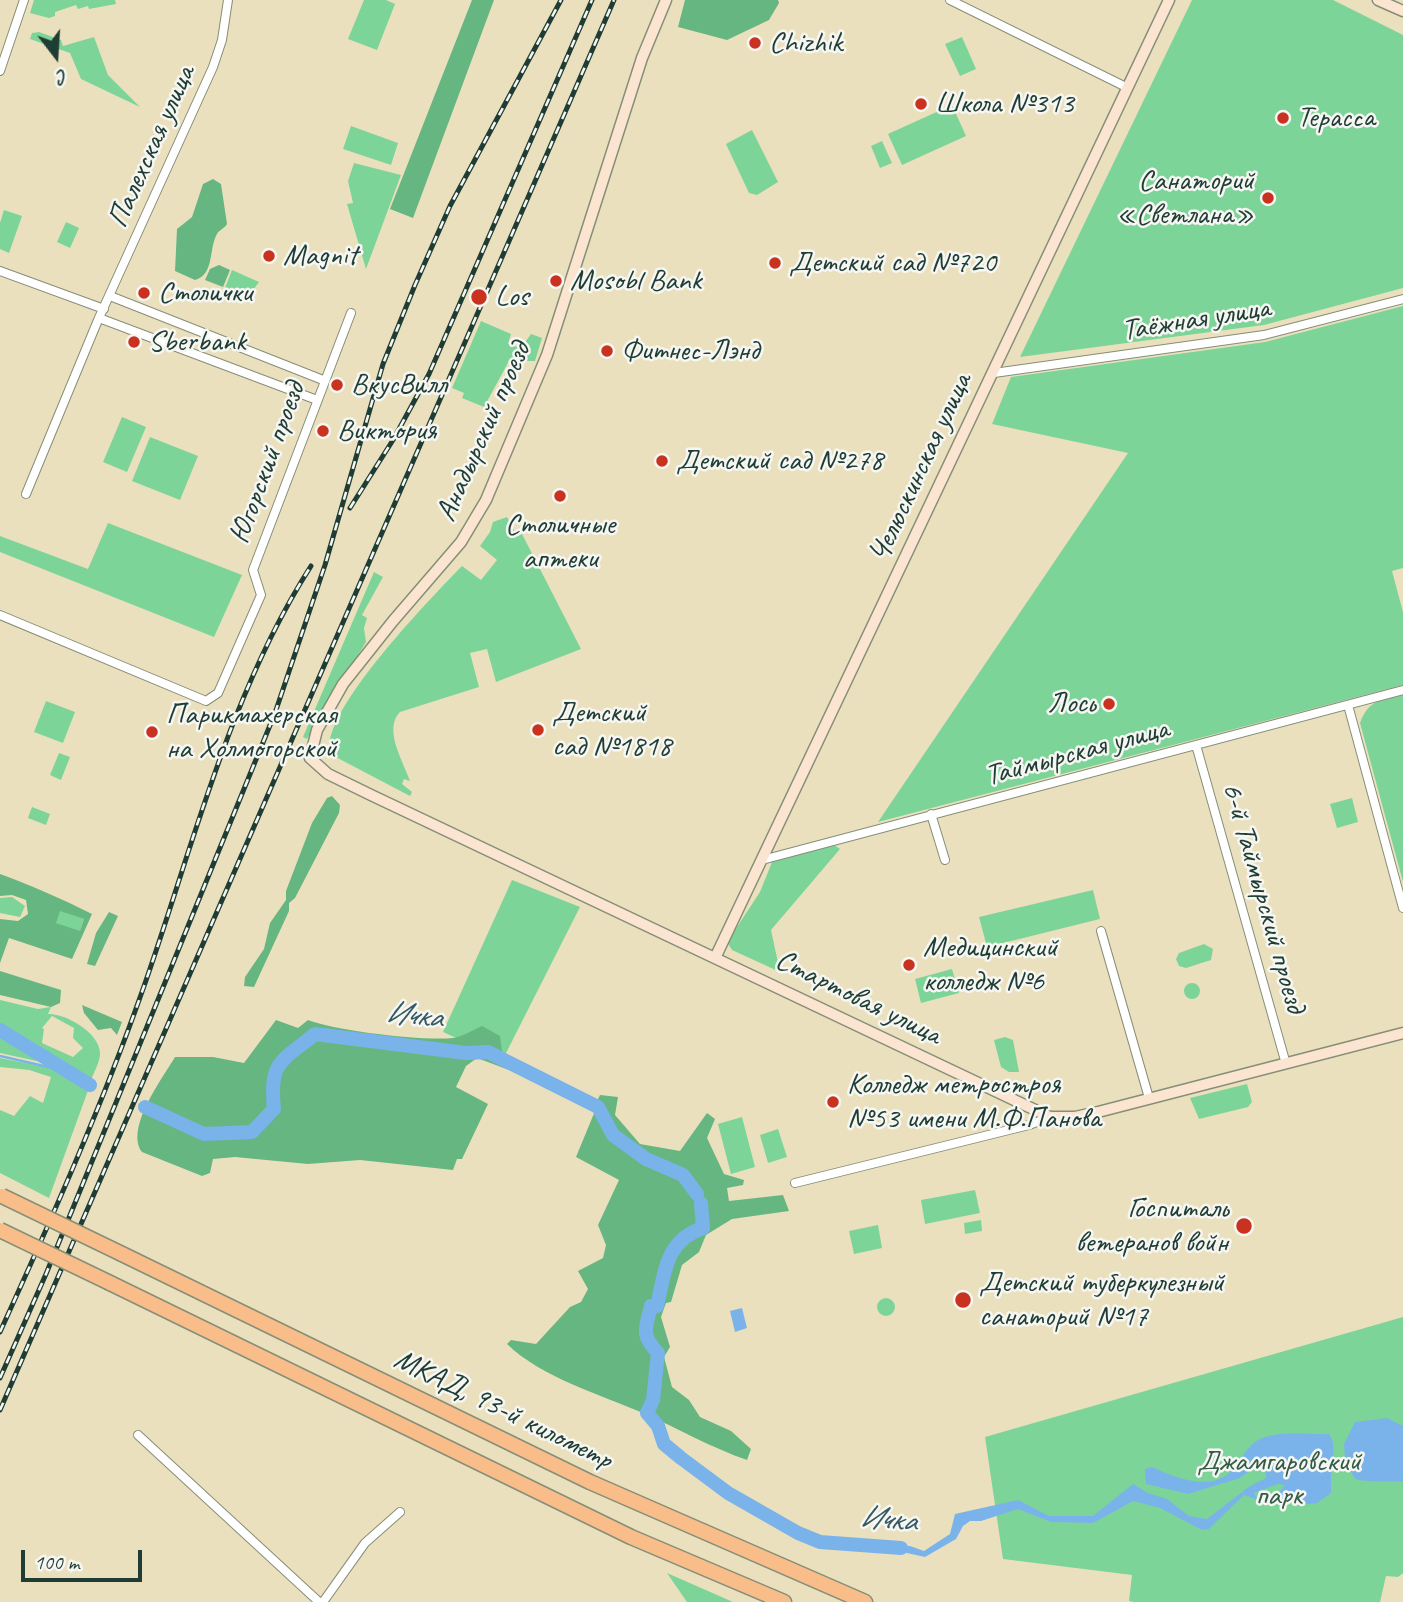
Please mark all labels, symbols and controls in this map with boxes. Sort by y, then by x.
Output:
north arrow [21,21,91,91]
place label: Chizhik [769,25,842,61]
marker: Chizhik [747,35,763,51]
street label: Палехская улица [100,61,204,233]
text: С [54,63,70,89]
place label: Школа №313 [935,86,1074,122]
marker: Школа №313 [913,96,929,112]
place label: Терасса [1297,100,1375,136]
marker: Терасса [1275,110,1291,126]
place label: Санаторий «Светлана» [1116,163,1254,233]
marker: Санаторий «Светлана» [1260,190,1276,206]
place label: Magnit [283,238,357,274]
place label: Детский сад №720 [789,245,996,281]
marker: Magnit [261,248,277,264]
marker: Детский сад №720 [767,255,783,271]
place label: Mosobl Bank [570,263,702,299]
marker: Mosobl Bank [548,273,564,289]
place label: Столички [158,275,252,311]
place label: Los [495,279,529,315]
marker: Столички [136,285,152,301]
marker: Los [469,287,489,307]
street label: Таёжная улица [1119,291,1273,349]
place label: Sberbank [148,324,246,360]
place label: Фитнес-Лэнд [621,333,759,369]
marker: Sberbank [126,334,142,350]
street label: Анадырский проезд [429,337,539,527]
marker: Фитнес-Лэнд [599,343,615,359]
place label: ВкусВилл [351,367,447,403]
street label: Челюскинская улица [862,368,980,568]
street label: Югорский проезд [222,377,314,549]
marker: ВкусВилл [329,377,345,393]
place label: Виктория [337,413,436,449]
marker: Виктория [315,423,331,439]
place label: Детский сад №278 [676,443,883,479]
marker: Детский сад №278 [654,453,670,469]
marker: Столичные аптеки [552,488,568,504]
place label: Столичные аптеки [505,507,615,578]
place label: Лось [1048,686,1095,722]
place label: Детский сад №1818 [552,695,671,766]
marker: Лось [1101,696,1117,712]
place label: Парикмахерская на Холмогорской [166,697,337,768]
street label: Таймырская улица [981,711,1173,795]
marker: Детский сад №1818 [530,722,546,738]
marker: Парикмахерская на Холмогорской [144,724,160,740]
street label: 6-й Таймырский проезд [1213,779,1313,1017]
place label: Медицинский колледж №6 [923,930,1057,1000]
street label: Стартовая улица [769,942,947,1054]
marker: Медицинский колледж №6 [901,957,917,973]
water label: Ичка [384,994,444,1038]
place label: Колледж метростроя №53 имени М.Ф.Панова [847,1067,1101,1138]
marker: Колледж метростроя №53 имени М.Ф.Панова [825,1094,841,1110]
place label: Госпиталь ветеранов войн [1076,1191,1228,1262]
marker: Госпиталь ветеранов войн [1234,1216,1254,1236]
place label: Детский туберкулезный санаторий №17 [979,1265,1224,1336]
marker: Детский туберкулезный санаторий №17 [953,1290,973,1310]
street label: МКАД, 93-й километр [388,1342,618,1478]
park label: Джамгаровский парк [1197,1444,1361,1514]
water label: Ичка [858,1498,918,1542]
scale bar [24,1536,145,1580]
text: 100 m [34,1549,79,1575]

